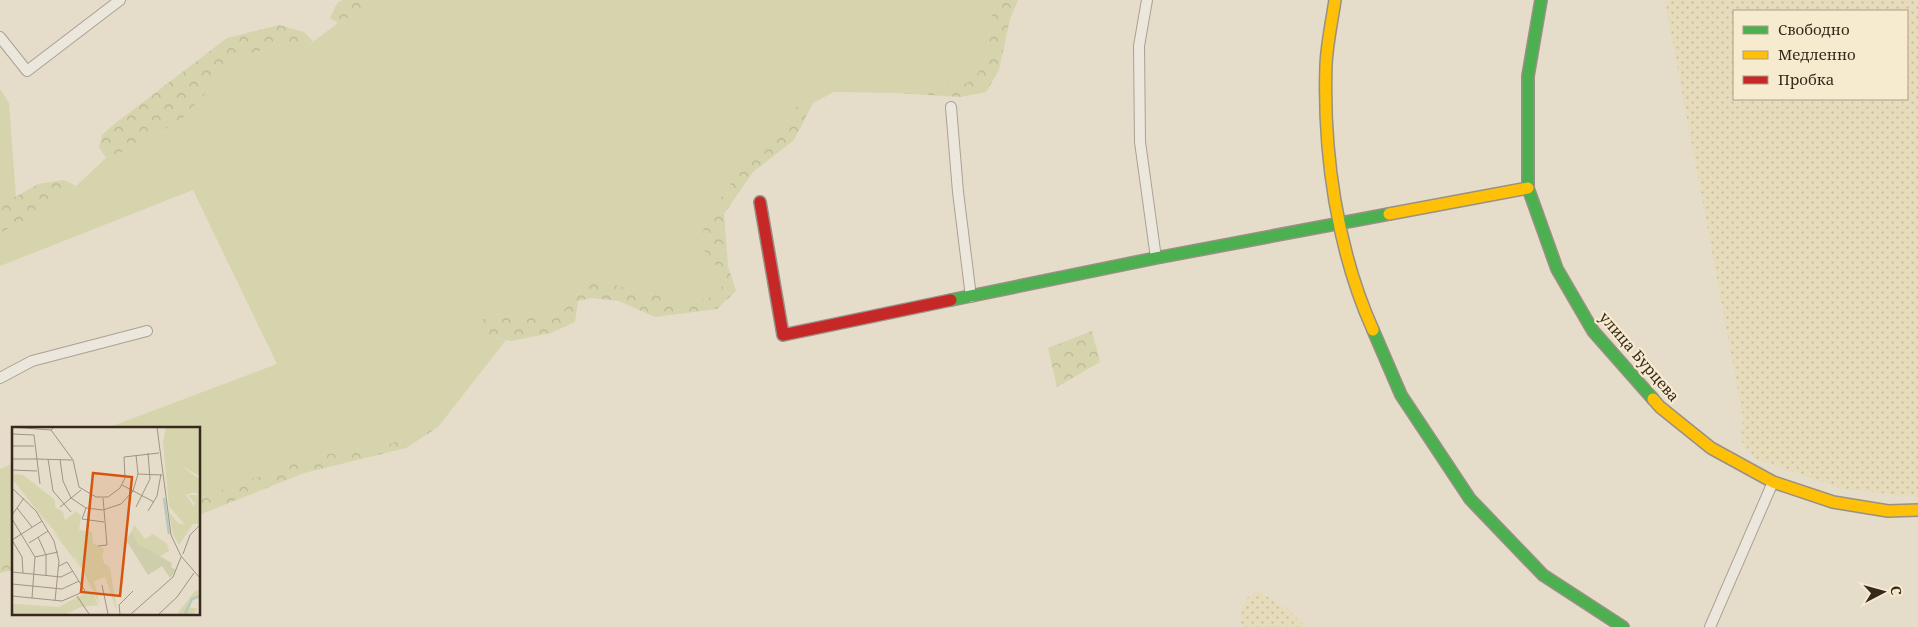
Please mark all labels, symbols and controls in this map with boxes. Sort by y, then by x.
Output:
legend [1733,10,1908,100]
text: Свободно [1778,19,1850,39]
text: Медленно [1778,44,1856,64]
text: Пробка [1778,69,1834,89]
street label: улица Бурцева [1595,307,1684,405]
inset map [12,427,200,614]
north arrow [1858,567,1908,617]
text: С [1886,585,1906,596]

